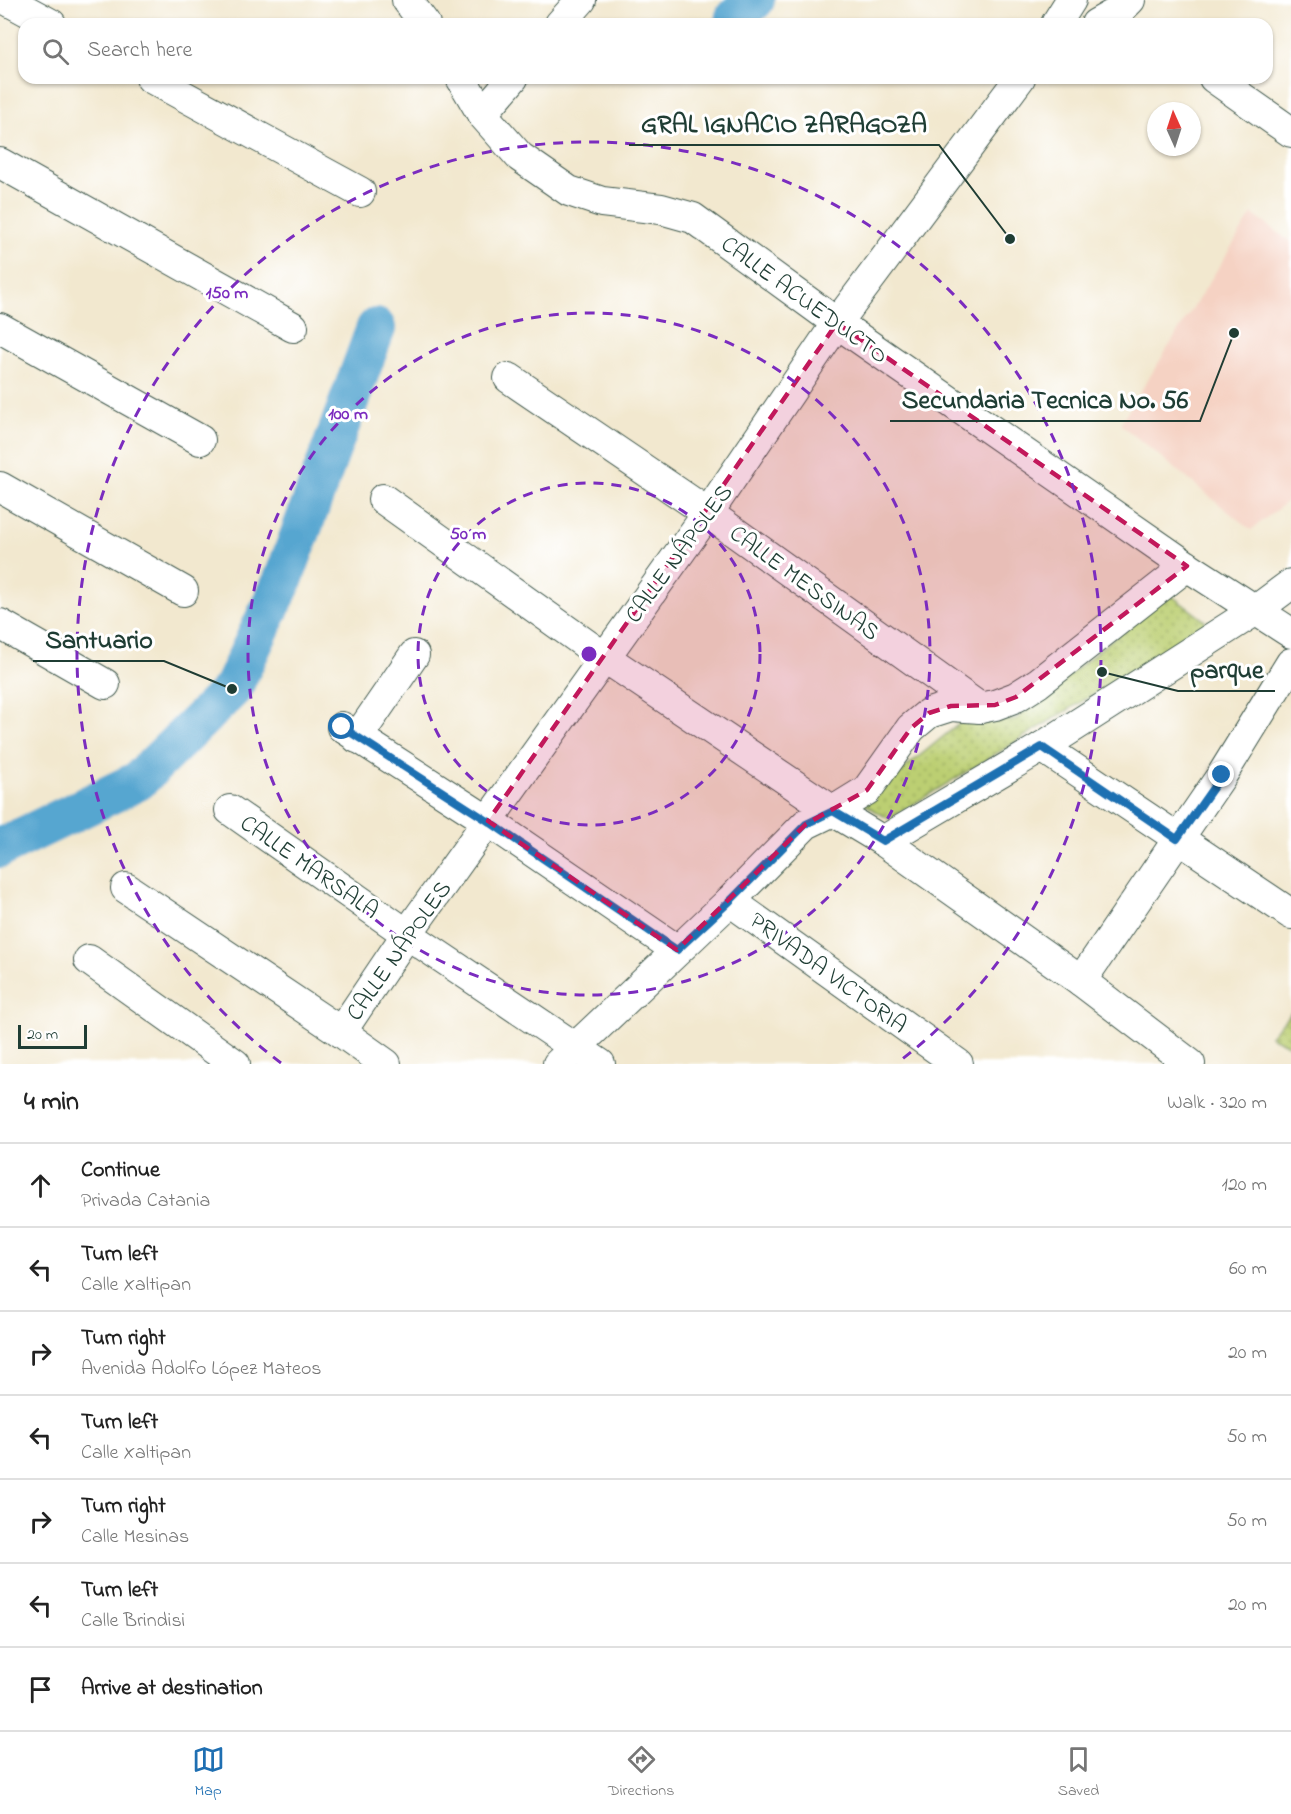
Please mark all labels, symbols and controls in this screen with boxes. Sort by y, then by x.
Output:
search box [18,18,1273,84]
icon: search [39,35,72,68]
text: Search here [87,35,192,67]
callout: GRAL IGNACIO ZARAGOZA [629,101,939,145]
north arrow [1147,102,1201,156]
text: GRAL IGNACIO ZARAGOZA [641,107,927,145]
street label: CALLE ACUEDUCTO [713,228,894,374]
text: 150 m [206,281,248,307]
callout: Secundaria Tecnica No. 56 [890,377,1200,421]
text: Secundaria Tecnica No. 56 [902,383,1189,421]
text: 100 m [328,402,368,428]
street label: CALLE NÁPOLES [618,478,742,631]
street label: CALLE MESSINAS [721,517,886,651]
text: 50 m [450,522,486,548]
callout: Santuario [33,617,164,661]
text: Santuario [45,623,153,661]
centre of rings [579,644,599,664]
callout: parque [1178,647,1275,691]
text: parque [1190,653,1265,691]
route start [328,713,354,739]
route end [1208,761,1234,787]
street label: CALLE MARSALA [232,807,385,929]
street label: CALLE NÁPOLES [339,874,462,1029]
street label: PRIVADA VICTORIA [741,905,914,1043]
scale bar [18,1022,87,1050]
text: 20 m [27,1023,58,1047]
text: 4 min [24,1084,79,1122]
text: Walk · 320 m [1167,1089,1267,1118]
text: Continue [81,1155,160,1187]
icon: ahead [24,1169,57,1202]
text: 120 m [1222,1171,1267,1200]
text: Privada Catania [81,1187,210,1216]
text: Turn left [81,1239,158,1271]
icon: left [24,1253,57,1286]
text: 60 m [1229,1255,1267,1284]
text: Calle Xaltipan [81,1271,191,1300]
text: Turn right [81,1323,166,1355]
icon: right [24,1337,57,1370]
text: 20 m [1228,1339,1267,1368]
text: Avenida Adolfo López Mateos [81,1355,322,1384]
text: Turn left [81,1407,158,1439]
icon: left [24,1421,57,1454]
text: 50 m [1226,1423,1267,1452]
text: Calle Xaltipan [81,1439,191,1468]
text: Turn right [81,1491,166,1523]
icon: right [24,1505,57,1538]
text: 50 m [1226,1507,1267,1536]
text: Calle Mesinas [81,1523,189,1552]
text: Turn left [81,1575,158,1607]
icon: left [24,1589,57,1622]
text: 20 m [1228,1591,1267,1620]
text: Calle Brindisi [81,1607,185,1636]
icon: arrive [24,1673,57,1706]
text: Arrive at destination [81,1673,263,1705]
tab: Map [192,1743,225,1803]
tab: Directions [608,1743,674,1803]
tab: Saved [1058,1743,1099,1803]

